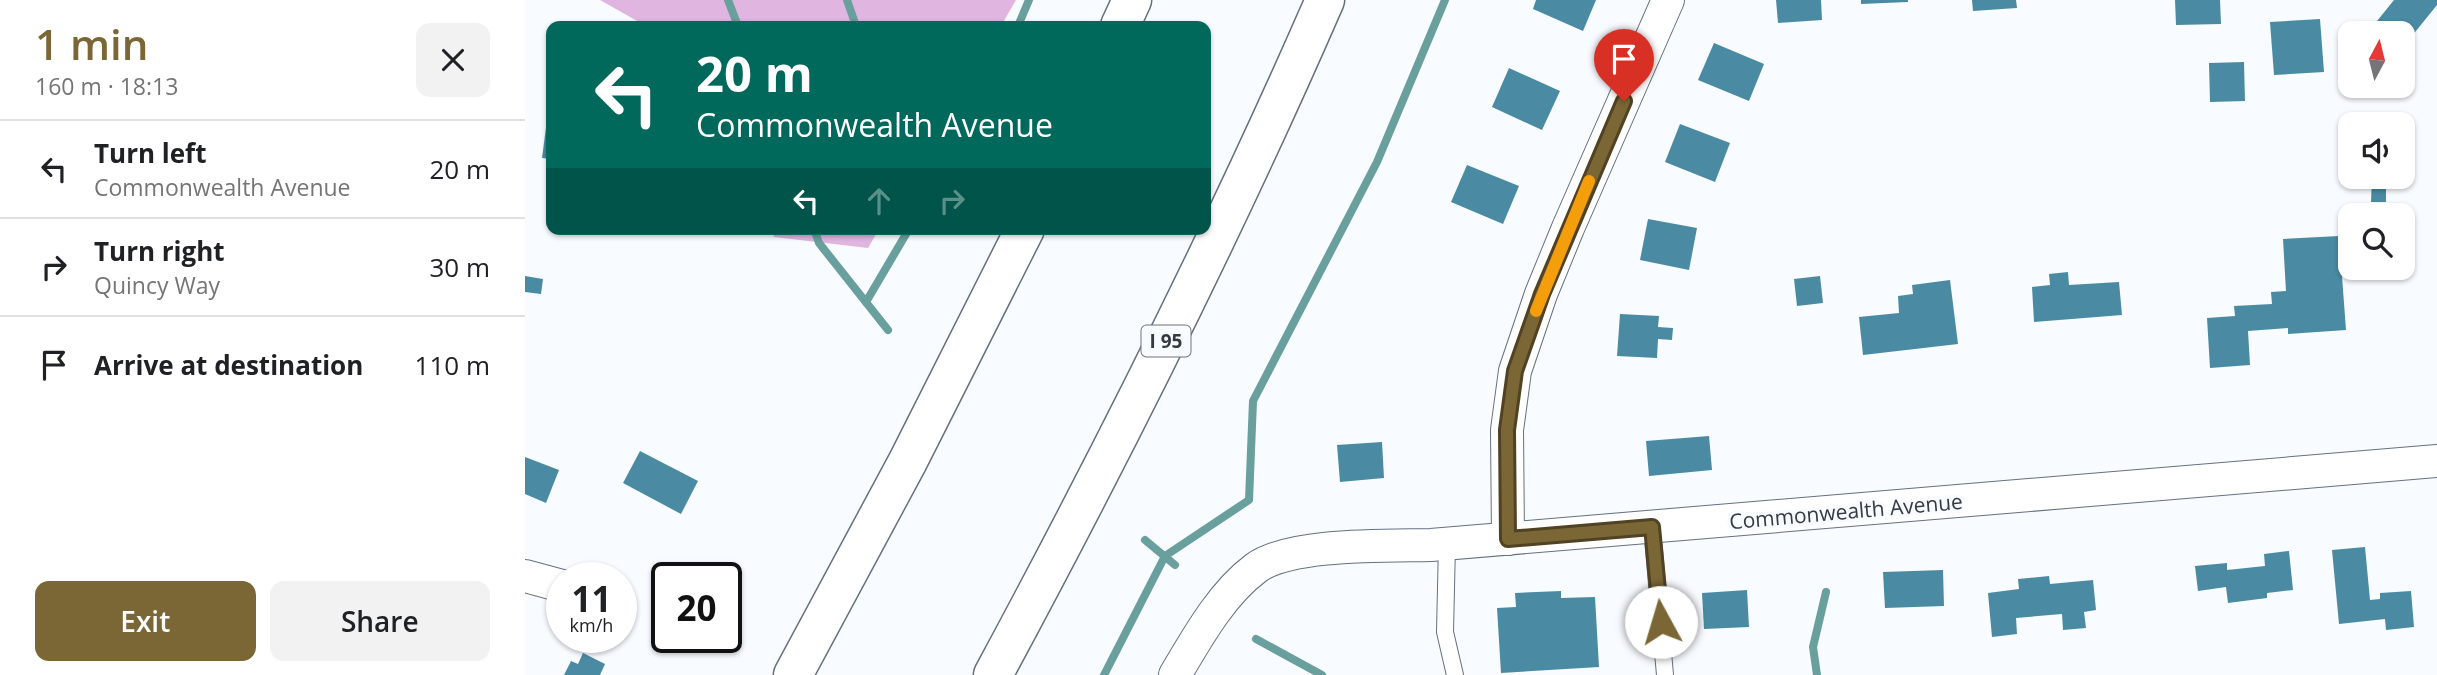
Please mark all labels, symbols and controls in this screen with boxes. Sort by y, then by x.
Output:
text: 1 min [35,15,148,72]
north arrow [2338,21,2415,98]
map controls [2338,21,2415,280]
button: close [416,23,490,97]
pin [1594,29,1654,101]
text: 20 m [696,40,813,106]
icon: arrive [1605,40,1643,78]
icon: left [581,49,672,140]
text: 160 m · 18:13 [35,70,178,102]
text: Commonwealth Avenue [696,103,1053,146]
button: sound [2338,112,2415,189]
text: Turn left [94,135,206,171]
icon: left [35,150,73,188]
text: 20 m [429,151,490,187]
text: Commonwealth Avenue [94,171,351,203]
icon: left [787,182,825,220]
icon: ahead [860,182,898,220]
icon: right [933,182,971,220]
button: search [2338,203,2415,280]
text: Turn right [94,233,225,269]
icon: right [35,248,73,286]
text: 30 m [429,249,490,285]
text: Quincy Way [94,269,220,301]
road number: I 95 [1141,326,1191,356]
icon: arrive [35,346,73,384]
text: Arrive at destination [94,347,363,383]
text: 110 m [415,347,490,383]
street label: Commonwealth Avenue [1728,487,1964,535]
speed limit sign: 20 [651,562,742,653]
text: 11 [571,575,612,622]
button: Exit [35,581,256,661]
button: Share [270,581,490,661]
position arrow [1624,585,1698,659]
text: km/h [570,613,613,637]

